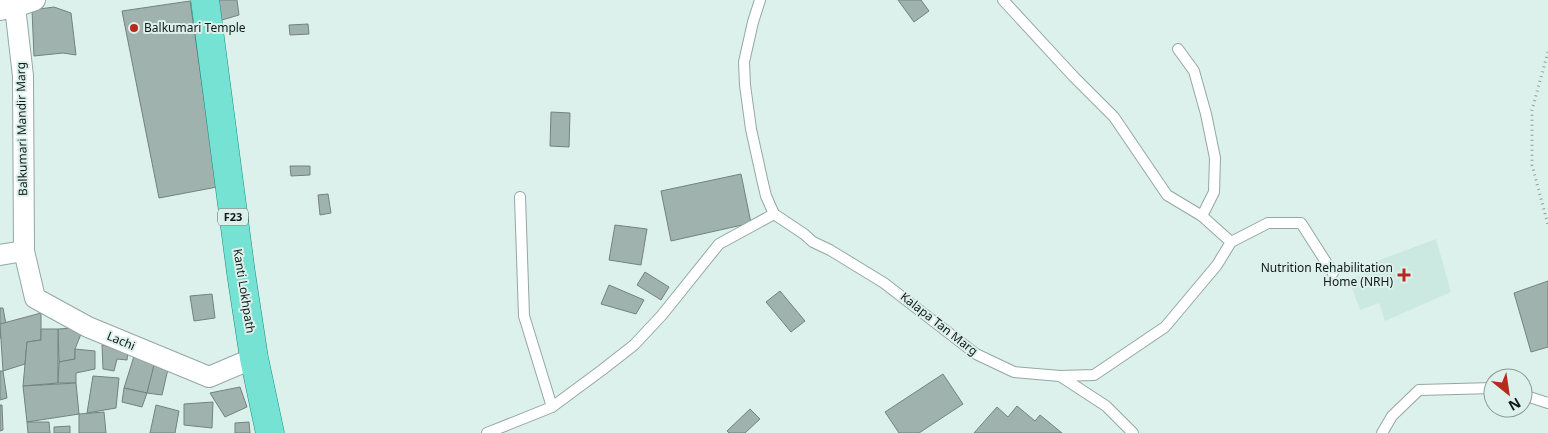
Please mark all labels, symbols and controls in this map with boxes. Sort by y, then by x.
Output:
place label: Balkumari Temple [144,19,246,36]
marker: Balkumari Temple [128,22,140,34]
street label: Balkumari Mandir Marg [12,62,31,196]
road number: F23 [218,208,248,226]
street label: Kanti Lokhpath [229,247,260,334]
place label: Nutrition Rehabilitation Home (NRH) [1261,259,1393,290]
marker: Nutrition Rehabilitation Home (NRH) [1397,268,1411,282]
street label: Kalapa Tan Marg [897,288,982,359]
street label: Lachi [104,327,138,354]
north arrow [1483,368,1533,418]
text: N [1505,394,1524,416]

